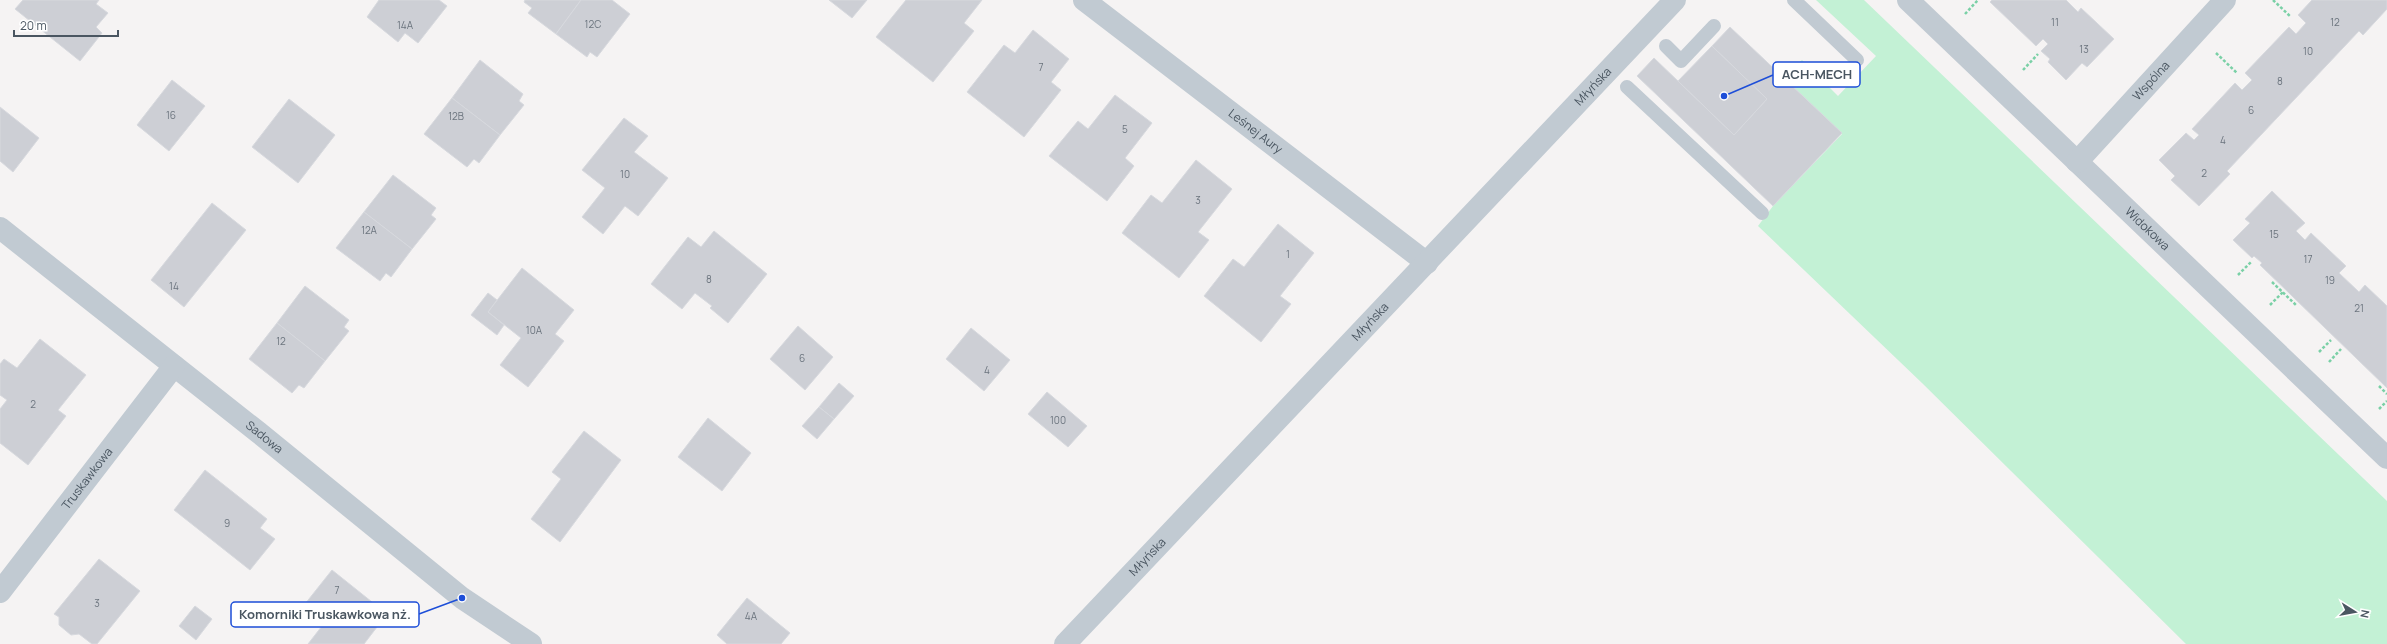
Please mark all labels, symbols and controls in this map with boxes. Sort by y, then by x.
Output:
scale bar [14,12,118,38]
house number: 11 [2051,15,2059,29]
house number: 12 [2330,15,2340,29]
text: 20 m [20,17,47,34]
house number: 12C [585,17,601,31]
house number: 14A [397,18,414,32]
house number: 13 [2079,42,2089,56]
house number: 10 [2303,44,2313,58]
street label: Wspólna [2128,57,2173,104]
house number: 7 [1038,60,1044,74]
callout: ACH-MECH [1773,62,1860,87]
street label: Młyńska [1570,63,1615,109]
text: ACH-MECH [1782,65,1852,83]
house number: 8 [2277,74,2283,88]
house number: 6 [2248,103,2254,117]
street label: Leśnej Aury [1225,105,1287,158]
house number: 16 [166,108,176,122]
house number: 12B [448,109,464,123]
house number: 5 [1122,122,1128,136]
house number: 4 [2220,133,2226,147]
house number: 2 [2201,166,2207,180]
house number: 10 [620,167,630,181]
house number: 3 [1195,193,1201,207]
street label: Widokowa [2121,203,2174,254]
house number: 12A [361,223,378,237]
house number: 15 [2269,227,2279,241]
house number: 1 [1286,247,1290,261]
house number: 17 [2304,252,2312,266]
house number: 8 [706,272,712,286]
house number: 19 [2325,273,2335,287]
house number: 14 [169,279,179,293]
street label: Młyńska [1348,298,1392,344]
house number: 21 [2354,301,2364,315]
house number: 10A [526,323,543,337]
house number: 12 [276,334,286,348]
house number: 6 [799,351,805,365]
house number: 4 [984,363,990,377]
house number: 2 [30,397,36,411]
house number: 100 [1050,413,1066,427]
street label: Sadowa [242,416,287,457]
street label: Truskawkowa [57,444,116,513]
house number: 9 [224,516,230,530]
street label: Młyńska [1125,534,1170,579]
house number: 7 [334,583,340,597]
north arrow [2335,592,2375,632]
house number: 3 [94,596,100,610]
callout: Komorniki Truskawkowa nż. [231,602,419,627]
text: Komorniki Truskawkowa nż. [239,605,411,623]
house number: 4A [745,609,758,623]
text: N [2357,609,2373,619]

